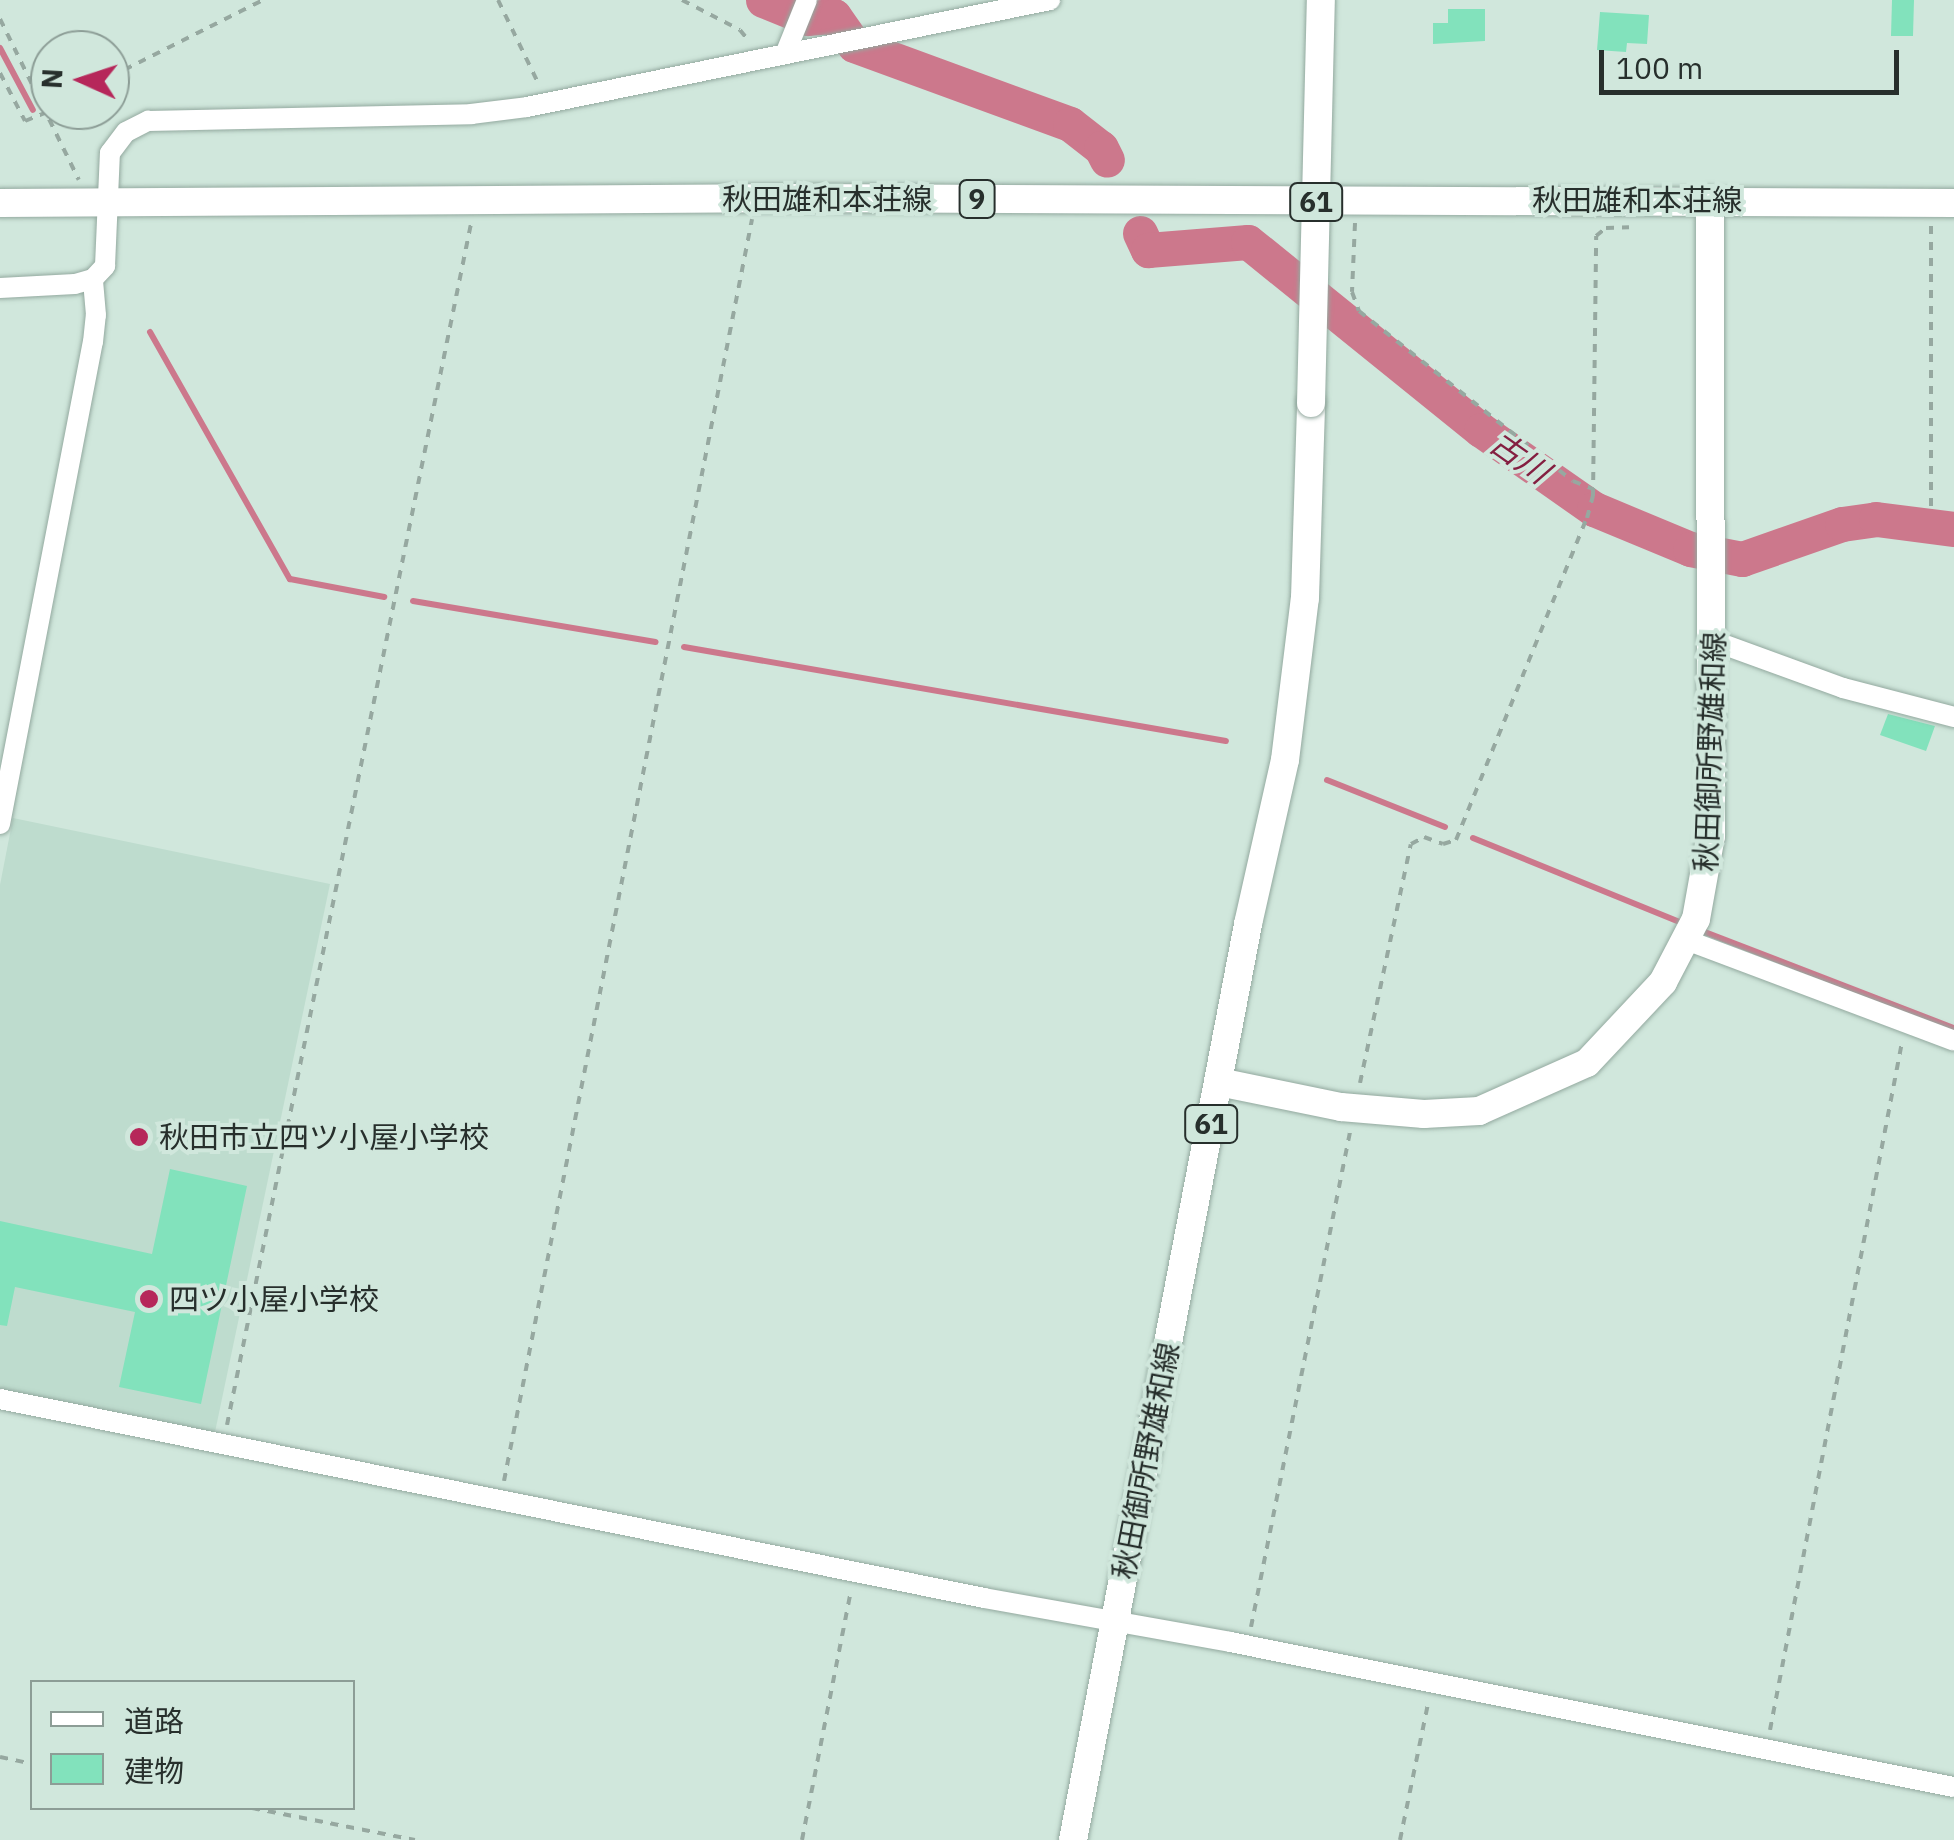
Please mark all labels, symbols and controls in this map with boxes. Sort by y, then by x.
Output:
north arrow [30,30,130,130]
scale bar [1604,30,1904,92]
text: 100 m [1616,48,1703,87]
text: N [33,67,71,90]
road number: 9 [957,176,997,222]
road number: 61 [1288,179,1344,225]
street label: 秋田雄和本荘線 [722,181,932,217]
street label: 秋田雄和本荘線 [1532,182,1742,218]
water label: 古川 [1483,423,1557,491]
street label: 秋田御所野雄和線 [1688,631,1732,873]
road number: 61 [1184,1101,1238,1147]
place label: 秋田市立四ツ小屋小学校 [159,1119,489,1155]
marker: 秋田市立四ツ小屋小学校 [128,1126,150,1148]
place label: 四ツ小屋小学校 [169,1281,379,1317]
marker: 四ツ小屋小学校 [138,1288,160,1310]
street label: 秋田御所野雄和線 [1105,1340,1187,1582]
legend [30,1680,355,1810]
text: 道路 [124,1701,184,1740]
text: 建物 [124,1751,184,1790]

